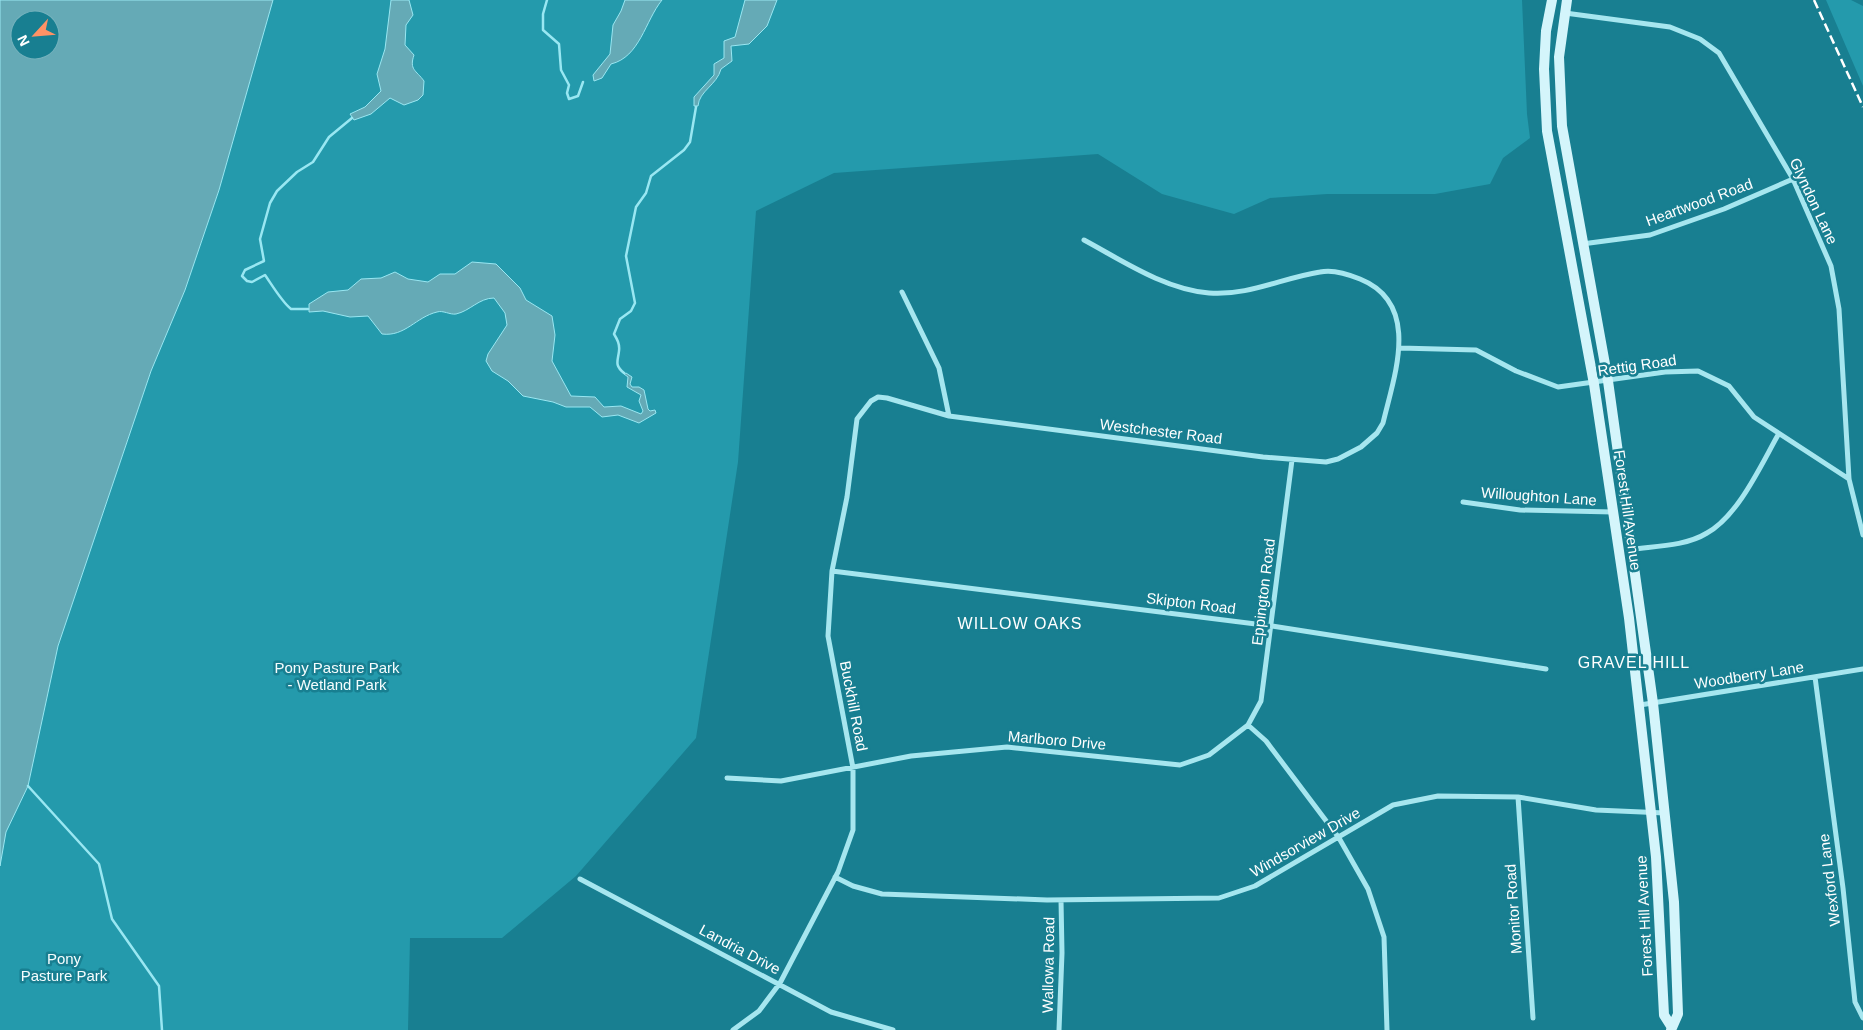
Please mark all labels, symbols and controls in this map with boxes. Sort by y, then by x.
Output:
north arrow [10,10,60,60]
text: N [14,33,33,49]
street label: Glyndon Lane [1787,155,1841,247]
street label: Heartwood Road [1643,175,1755,229]
street label: Rettig Road [1597,351,1677,379]
street label: Westchester Road [1099,415,1223,447]
street label: Forest Hill Avenue [1611,449,1645,571]
street label: Willoughton Lane [1481,483,1597,509]
street label: Eppington Road [1248,538,1278,646]
street label: Skipton Road [1145,589,1237,617]
district label: WILLOW OAKS [958,615,1082,632]
district label: GRAVEL HILL [1578,654,1690,671]
street label: Woodberry Lane [1693,658,1805,692]
park label: Pony Pasture Park - Wetland Park [274,659,400,693]
street label: Buckhill Road [837,659,871,753]
street label: Marlboro Drive [1007,727,1107,753]
street label: Windsorview Drive [1247,804,1363,880]
street label: Wexford Lane [1815,833,1843,927]
street label: Forest Hill Avenue [1632,855,1656,977]
street label: Monitor Road [1501,863,1525,955]
street label: Wallowa Road [1039,917,1057,1013]
street label: Landria Drive [697,921,783,977]
park label: Pony Pasture Park [21,950,108,984]

